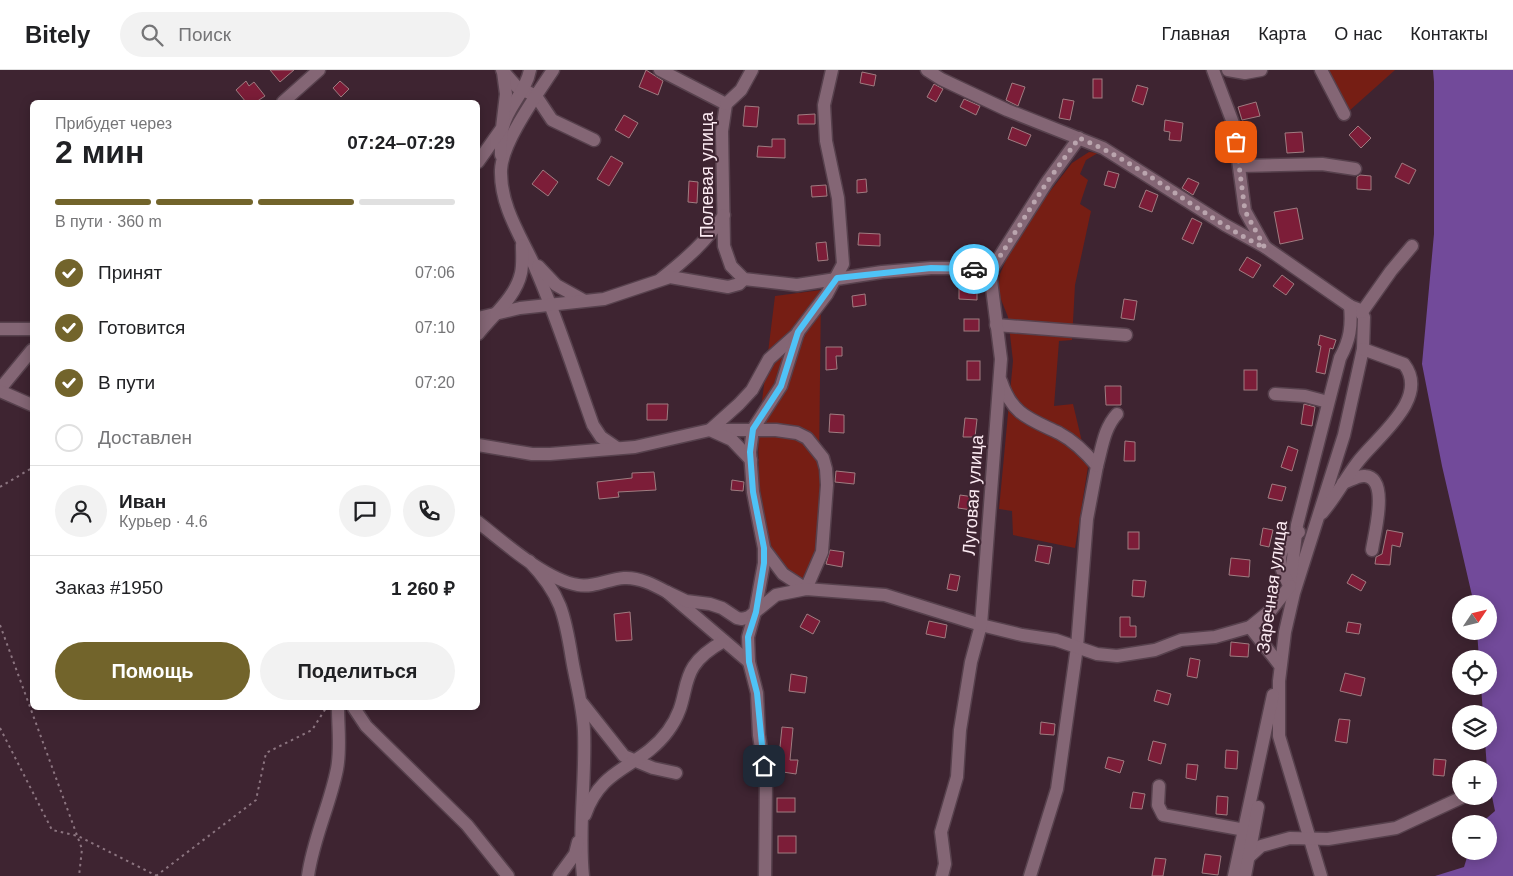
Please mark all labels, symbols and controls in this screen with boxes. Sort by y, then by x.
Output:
search box [120,12,470,57]
text: Bitely [25,21,90,48]
icon: search [138,21,166,49]
text: Поиск [178,24,231,45]
text: Главная [1162,24,1230,44]
text: Карта [1258,24,1306,44]
text: О нас [1334,24,1382,44]
text: Контакты [1410,24,1488,44]
street label: Полевая улица [697,111,717,238]
text: Прибудет через [55,115,172,132]
pin [1215,121,1257,163]
icon: bag [1222,128,1250,156]
text: 07:24–07:29 [347,132,455,153]
text: 2 мин [55,134,144,170]
text: В пути · 360 m [55,213,162,230]
courier [949,244,999,294]
icon: car [960,255,988,283]
icon: check [55,259,83,287]
text: Принят [98,262,162,283]
text: 07:06 [415,264,455,281]
icon: check [55,314,83,342]
text: Готовится [98,317,185,338]
text: 07:10 [415,319,455,336]
icon: check [55,369,83,397]
text: В пути [98,372,155,393]
text: 07:20 [415,374,455,391]
text: Доставлен [98,427,192,448]
street label: Луговая улица [959,433,987,556]
button: person [55,485,107,537]
button: chat [339,485,391,537]
button: phone [403,485,455,537]
text: Иван [119,491,166,512]
text: Курьер · 4.6 [119,513,208,530]
street label: Заречная улица [1253,518,1291,655]
text: Заказ #1950 [55,577,163,598]
text: 1 260 ₽ [391,578,455,599]
north arrow [1452,595,1498,640]
map controls [1452,595,1497,860]
button: Помощь [55,642,250,700]
button: Поделиться [260,642,455,700]
button: locate [1452,650,1497,695]
button: layers [1452,705,1497,750]
pin [743,745,785,787]
icon: home [750,752,778,780]
button: + [1452,760,1497,805]
button: − [1452,815,1497,860]

